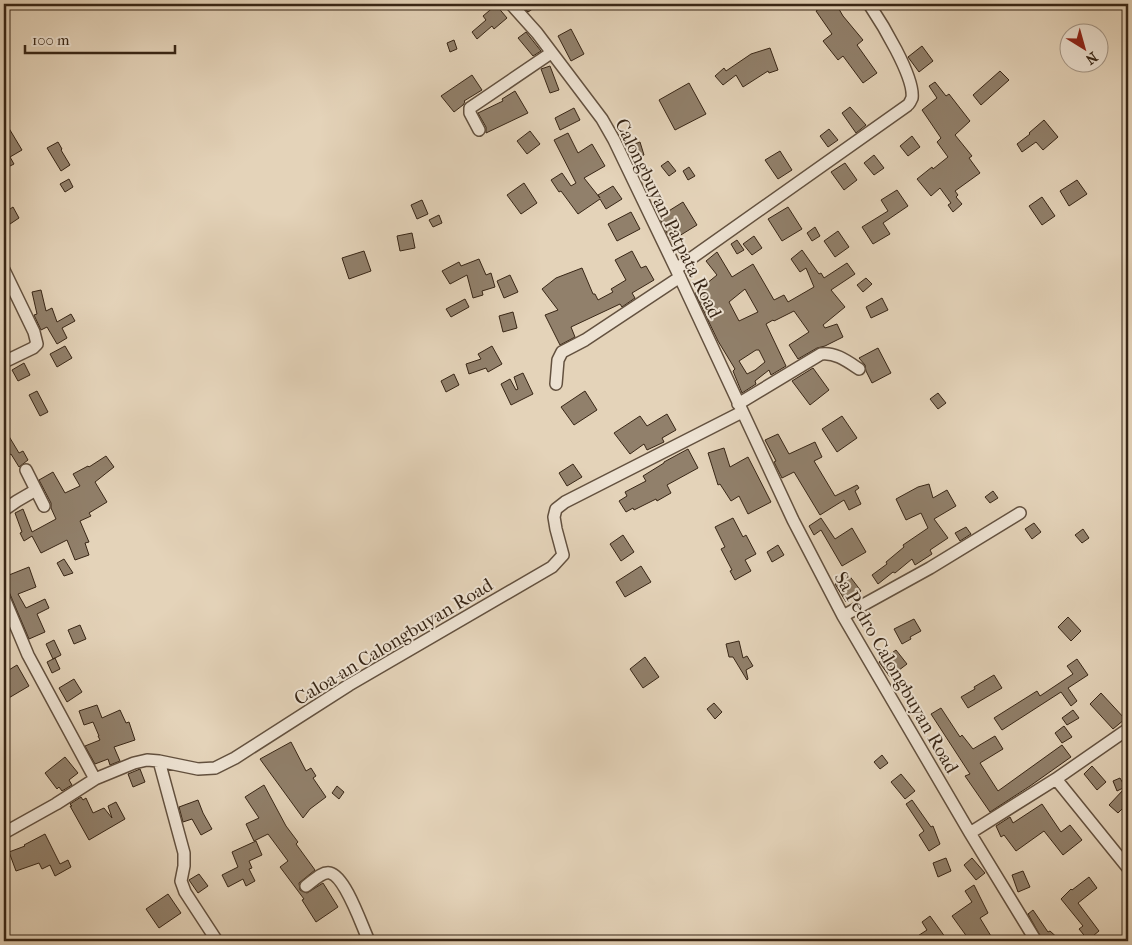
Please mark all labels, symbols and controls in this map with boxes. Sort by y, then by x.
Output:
scale bar [25,22,175,54]
north arrow [1060,22,1110,72]
text: 100 m [32,31,70,49]
text: N [1082,48,1101,68]
street label: Calongbuyan Patpata Road [610,115,726,322]
street label: Sa Pedro Calongbuyan Road [829,568,963,778]
street label: Caloa-an Calongbuyan Road [290,573,497,710]

